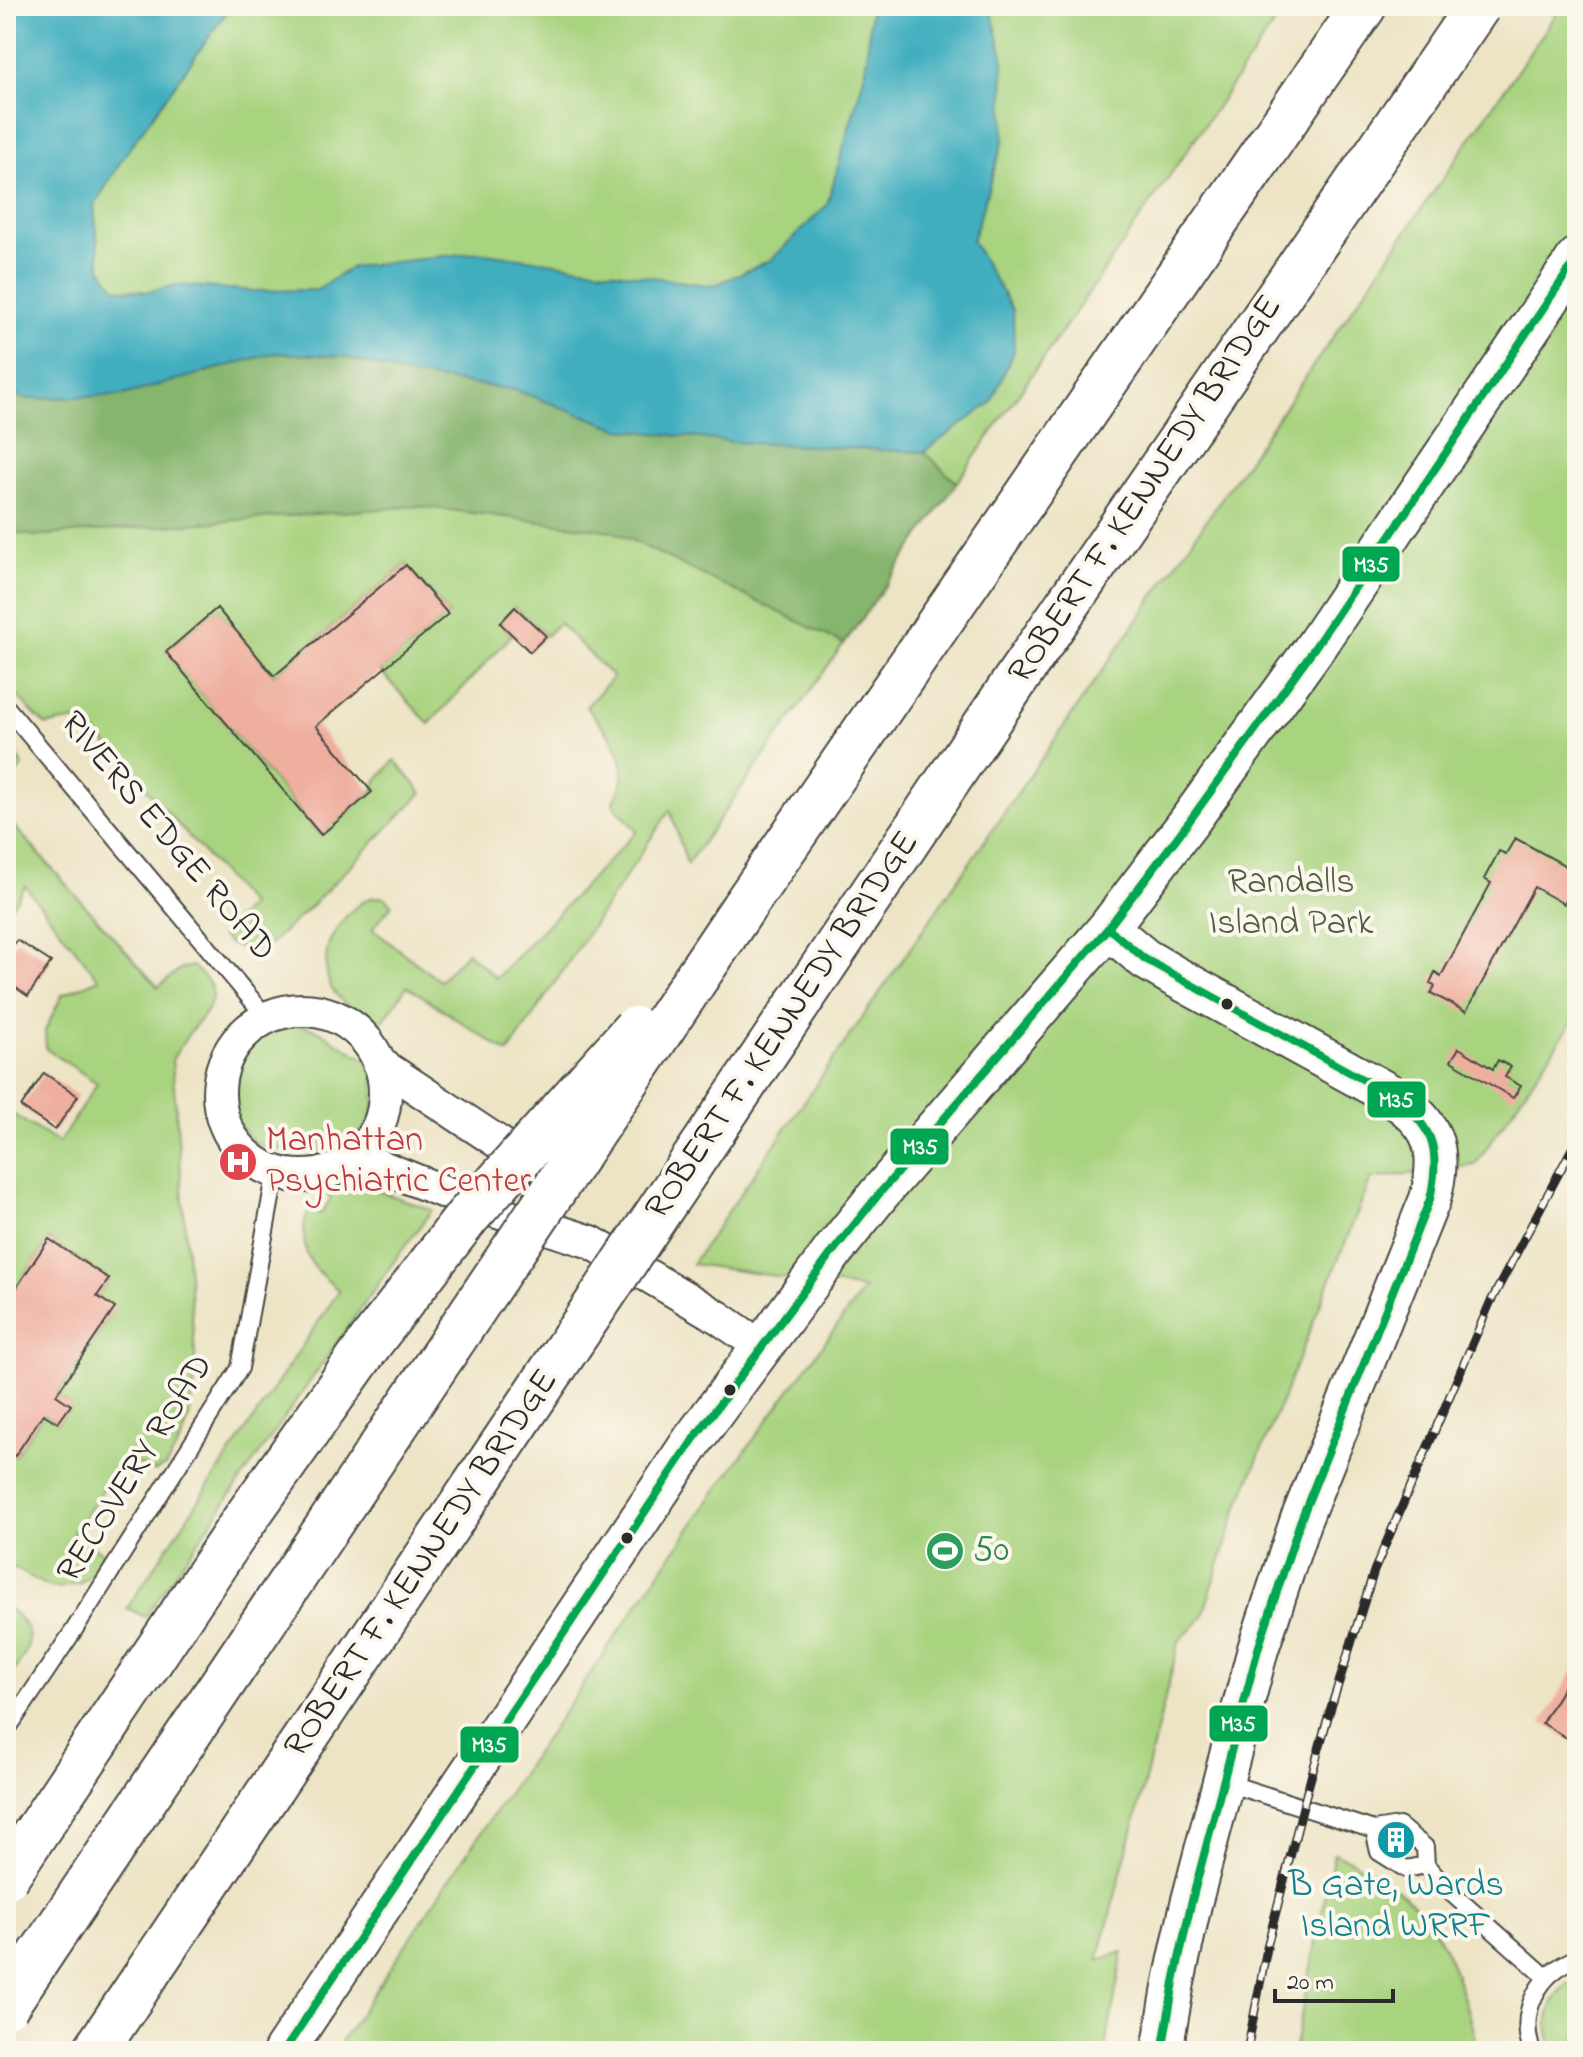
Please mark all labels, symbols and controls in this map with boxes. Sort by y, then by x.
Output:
street label: ROBERT F. KENNEDY BRIDGE [996,285,1296,695]
line badge: M35 [1341,545,1401,583]
text: M35 [1353,551,1389,583]
street label: RIVERS EDGE ROAD [46,700,288,974]
street label: ROBERT F. KENNEDY BRIDGE [633,821,933,1231]
park label: Randalls Island Park [1209,857,1373,951]
unlabelled marker [1219,996,1235,1012]
line badge: M35 [1366,1080,1427,1119]
text: M35 [1378,1086,1414,1118]
place label: Manhattan Psychiatric Center [266,1115,532,1209]
line badge: M35 [889,1127,950,1166]
text: M35 [902,1133,938,1165]
hospital icon: Manhattan Psychiatric Center [217,1141,259,1183]
street label: RECOVERY ROAD [44,1344,228,1594]
street label: ROBERT F. KENNEDY BRIDGE [272,1359,572,1769]
unlabelled marker [722,1382,738,1398]
place label: 50 [973,1525,1009,1578]
unlabelled marker [619,1530,635,1546]
sports icon: 50 [924,1530,966,1572]
line badge: M35 [1208,1704,1269,1743]
text: M35 [1220,1710,1256,1742]
line badge: M35 [459,1725,520,1764]
text: M35 [471,1731,507,1763]
building icon: B Gate, Wards Island WRRF [1375,1819,1417,1861]
place label: B Gate, Wards Island WRRF [1287,1860,1504,1954]
scale bar [1275,1953,1393,2003]
text: 20 m [1287,1966,1334,2001]

